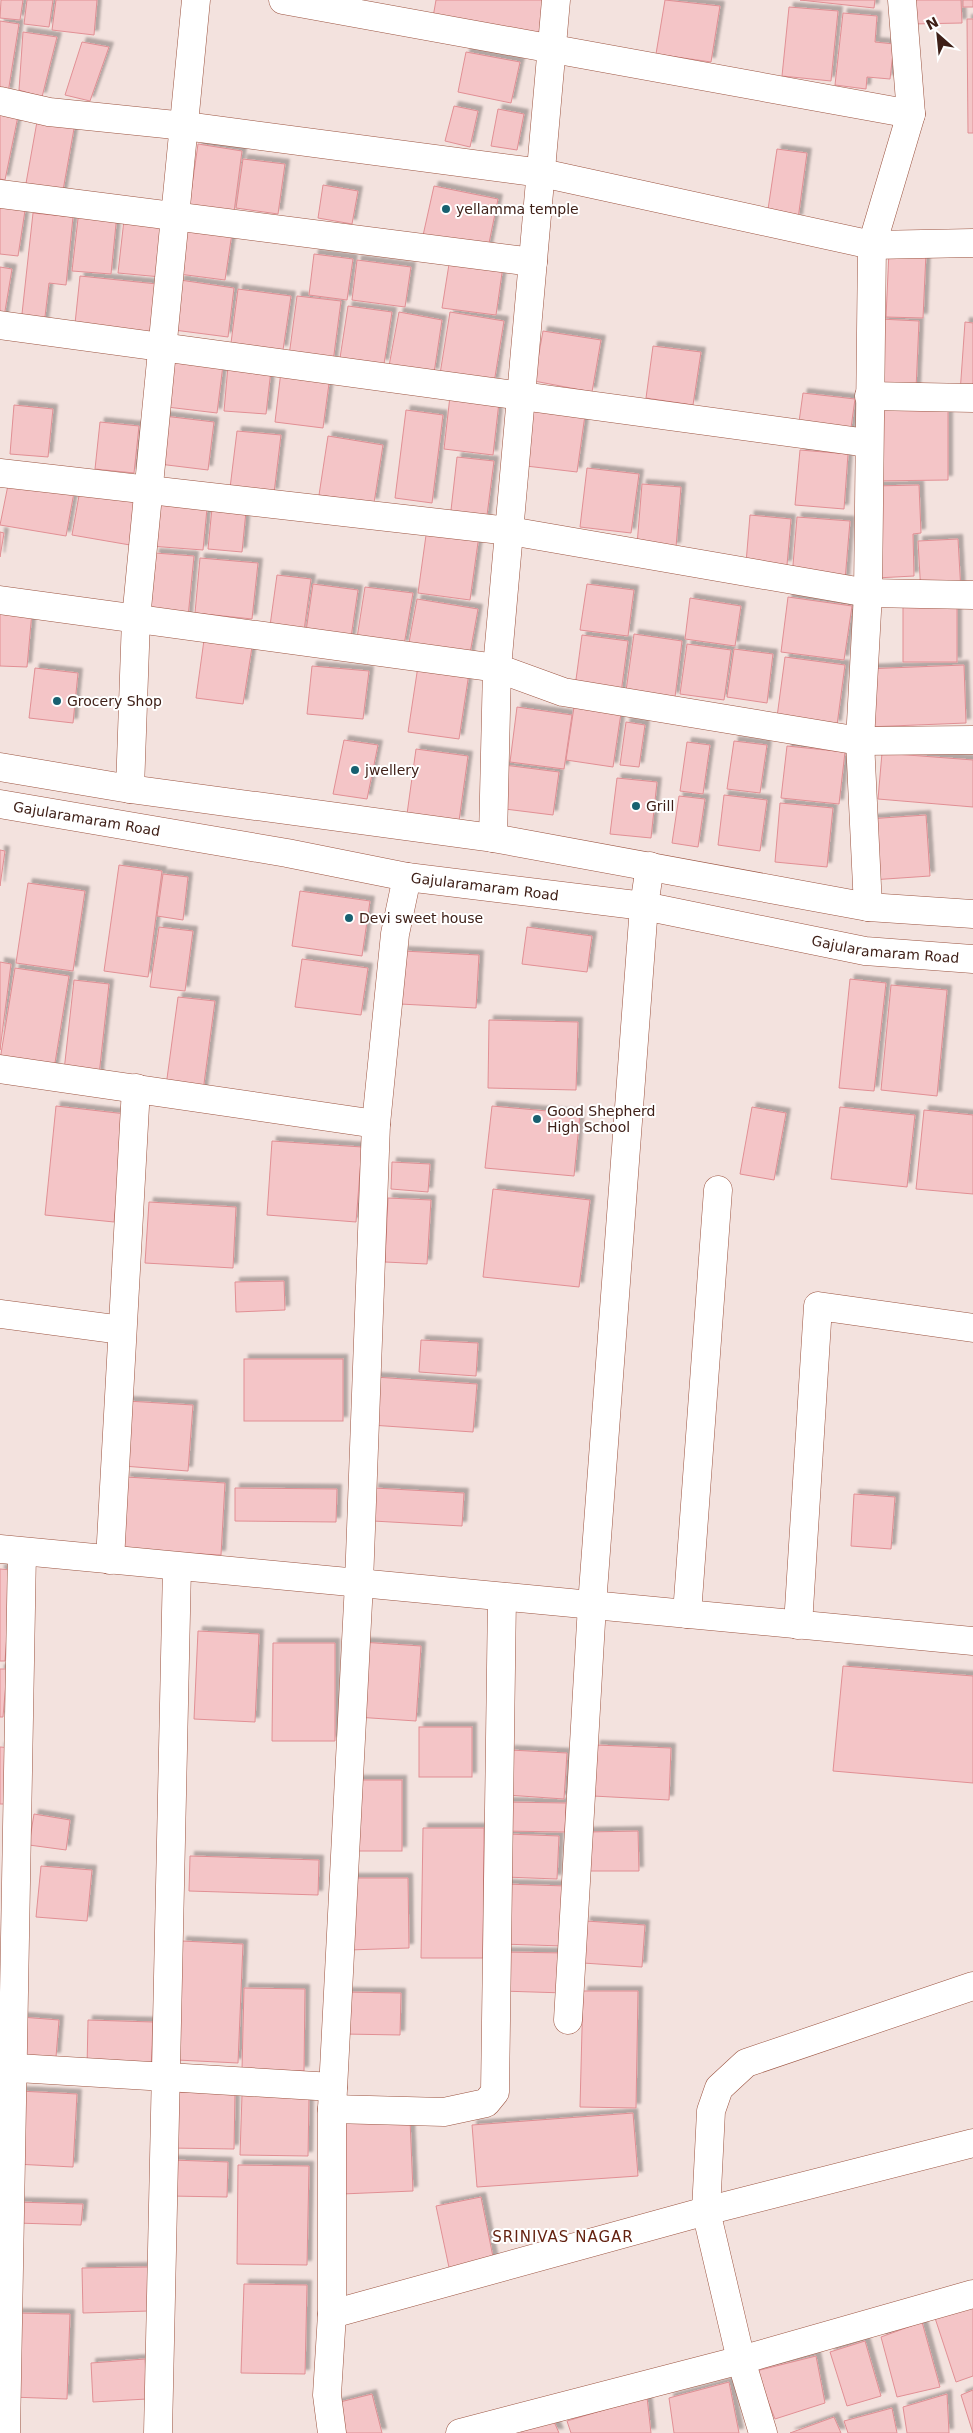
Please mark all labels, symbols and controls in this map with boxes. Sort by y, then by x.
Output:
north arrow [913,10,963,60]
text: N [923,14,941,33]
place label: yellamma temple [456,201,579,217]
marker: yellamma temple [440,203,452,215]
place label: Grocery Shop [67,693,162,709]
marker: Grocery Shop [51,695,63,707]
place label: jwellery [364,762,419,778]
marker: jwellery [349,764,361,776]
street label: Gajularamaram Road [12,798,161,839]
place label: Grill [646,798,674,814]
marker: Grill [630,800,642,812]
street label: Gajularamaram Road [410,870,560,904]
place label: Devi sweet house [359,910,483,926]
marker: Devi sweet house [343,912,355,924]
street label: Gajularamaram Road [810,932,960,966]
place label: Good Shepherd High School [547,1103,655,1135]
marker: Good Shepherd High School [531,1113,543,1125]
district label: SRINIVAS NAGAR [492,2228,634,2246]

